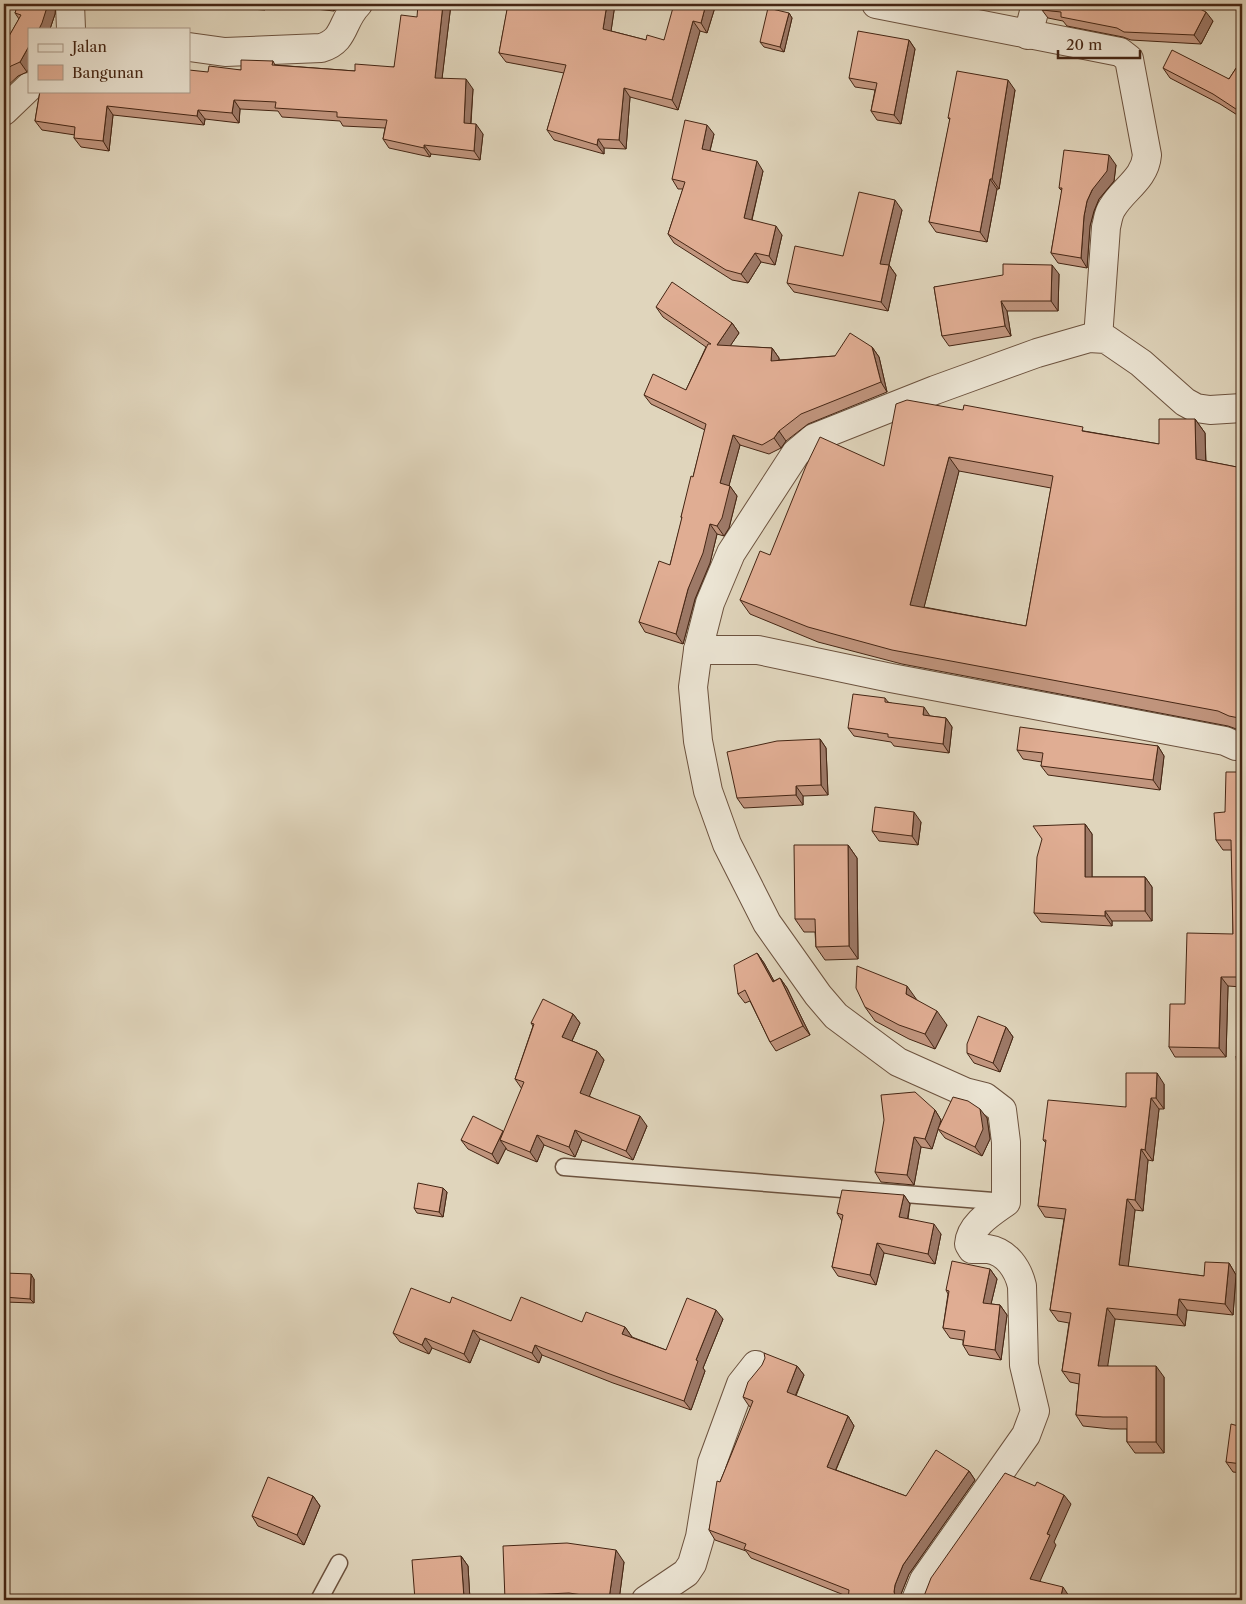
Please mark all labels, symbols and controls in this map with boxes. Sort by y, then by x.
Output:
legend [28,28,190,92]
scale bar [1058,28,1141,60]
text: 20 m [1066,35,1102,54]
text: Jalan [70,37,107,56]
text: Bangunan [72,63,144,82]

